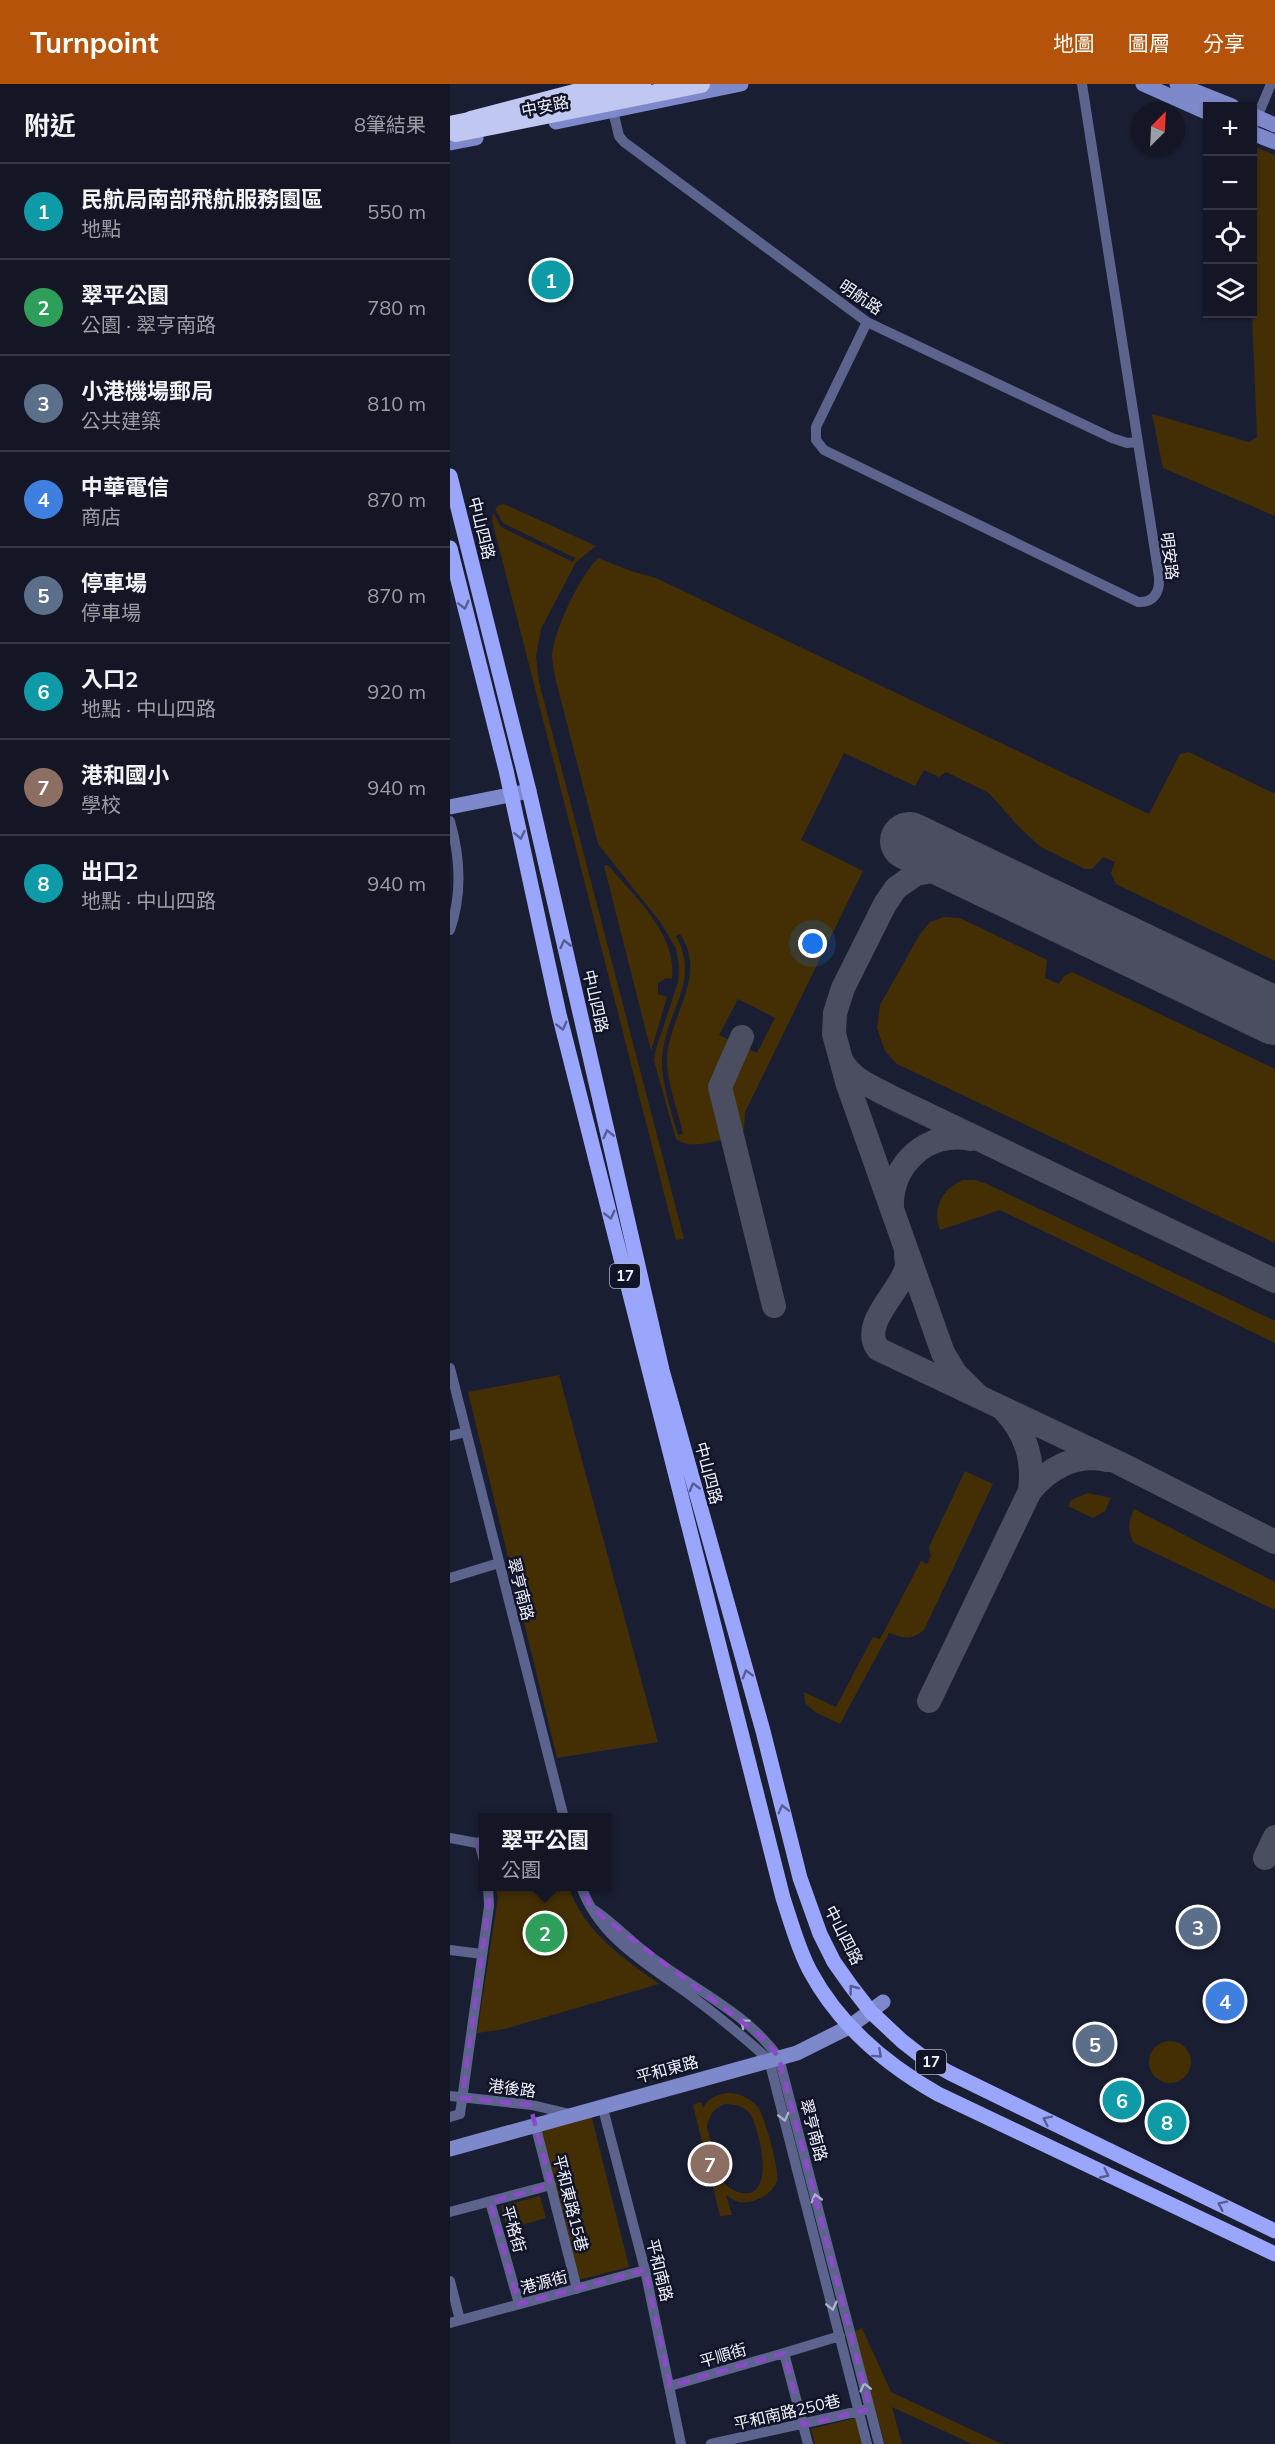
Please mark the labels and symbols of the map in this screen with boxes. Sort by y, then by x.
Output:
street label: 中安路 [520,92,570,120]
north arrow [1131,102,1185,156]
pin: 1 [532,258,570,302]
street label: 明航路 [836,275,886,319]
street label: 中山四路 [465,495,499,561]
street label: 明安路 [1157,531,1183,581]
one-way arrow [457,600,470,610]
one-way arrow [512,830,525,840]
your location [798,929,827,958]
one-way arrow [559,939,572,949]
street label: 中山四路 [579,968,613,1034]
one-way arrow [555,1020,567,1031]
one-way arrow [603,1129,616,1139]
one-way arrow [602,1210,615,1220]
road number: 17 [610,1264,640,1288]
street label: 中山四路 [691,1439,727,1507]
one-way arrow [689,1482,702,1492]
street label: 翠亨南路 [504,1556,538,1622]
one-way arrow [742,1670,754,1680]
one-way arrow [777,1805,790,1815]
street label: 中山四路 [821,1902,867,1968]
pin: 3 [1178,1904,1218,1950]
pin: 2 [526,1910,565,1956]
pin: 4 [1206,1978,1244,2024]
one-way arrow [850,1985,861,1996]
one-way arrow [740,2020,751,2031]
pin: 5 [1076,2022,1114,2066]
one-way arrow [871,2047,882,2058]
road number: 17 [916,2050,946,2074]
street label: 平和東路 [633,2051,701,2087]
street label: 港後路 [487,2075,537,2101]
pin: 6 [1102,2078,1142,2122]
street label: 翠亨南路 [796,2096,832,2164]
pin: 8 [1148,2100,1186,2144]
one-way arrow [777,2111,789,2122]
one-way arrow [1042,2116,1053,2128]
pin: 7 [690,2142,730,2186]
street label: 平和東路15巷 [549,2152,593,2254]
one-way arrow [1099,2166,1110,2178]
one-way arrow [811,2194,824,2204]
one-way arrow [1218,2201,1229,2213]
street label: 平格街 [498,2203,530,2255]
street label: 平和南路 [643,2237,677,2303]
street label: 港源街 [518,2266,570,2298]
one-way arrow [825,2301,838,2311]
street label: 平順街 [697,2339,749,2371]
one-way arrow [859,2382,872,2392]
street label: 平和南路250巷 [732,2390,842,2434]

